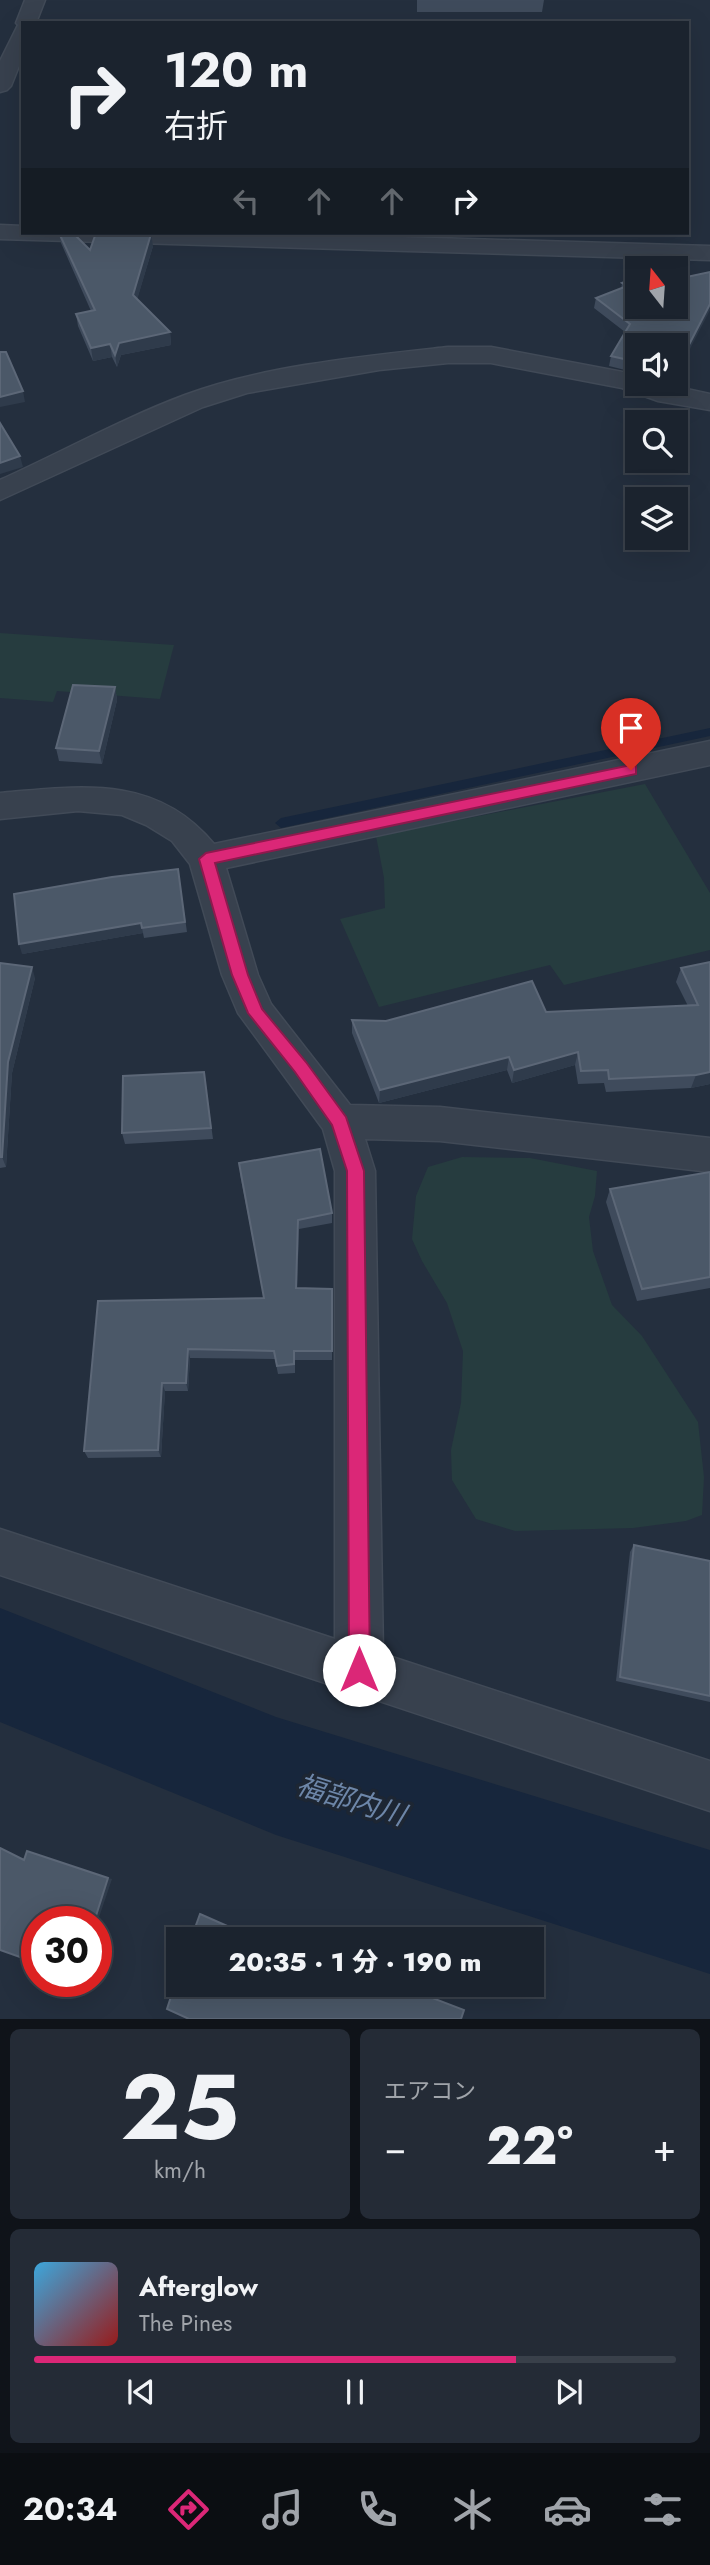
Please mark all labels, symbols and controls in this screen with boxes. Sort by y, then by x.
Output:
text: 120 m [164,35,308,105]
icon: right [49,49,140,140]
text: 右折 [164,103,228,149]
icon: left [227,182,265,220]
icon: ahead [300,182,338,220]
icon: ahead [373,182,411,220]
icon: right [446,182,484,220]
north arrow [625,256,688,318]
map controls [625,256,688,550]
button: sound [625,333,688,396]
button: search [625,410,688,473]
button: layers [625,487,688,550]
pin [601,698,661,770]
icon: arrive [612,709,650,747]
position arrow [322,1633,396,1707]
water label: 福部内川 [291,1764,413,1837]
speed limit sign: 30 [21,1906,112,1997]
text: 20:35 · 1 分 · 190 m [229,1943,481,1981]
text: 25 [121,2042,239,2173]
text: エアコン [384,2074,476,2108]
text: 22° [486,2108,573,2184]
text: − [384,2120,406,2175]
text: + [653,2120,676,2175]
text: km/h [154,2153,206,2187]
text: Afterglow [139,2268,258,2306]
text: The Pines [139,2306,232,2340]
icon: previous [122,2373,160,2411]
icon: pause [336,2373,374,2411]
icon: next [550,2373,588,2411]
icon: directions [164,2485,213,2534]
icon: music [258,2485,307,2534]
icon: phone [353,2485,402,2534]
icon: climate [448,2485,497,2534]
icon: car [543,2485,592,2534]
icon: filters [638,2485,687,2534]
text: 20:34 [23,2486,118,2532]

